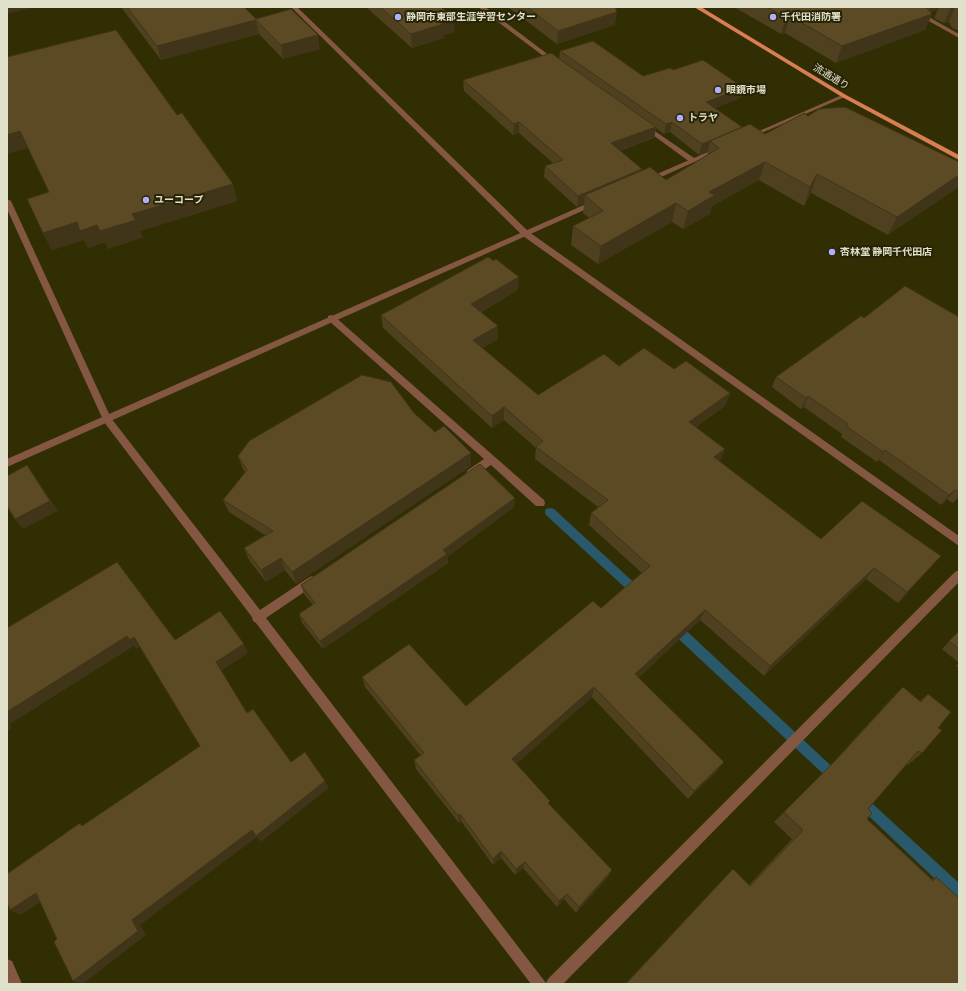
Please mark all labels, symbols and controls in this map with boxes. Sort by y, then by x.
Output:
place label: 静岡市東部生涯学習センター [406,11,536,23]
place label: 千代田消防署 [781,11,841,23]
marker: 静岡市東部生涯学習センター [393,12,403,22]
marker: 千代田消防署 [768,12,778,22]
street label: 流通通り [811,62,851,92]
place label: 眼鏡市場 [726,84,766,96]
marker: 眼鏡市場 [713,85,723,95]
place label: トラヤ [688,112,718,124]
marker: トラヤ [675,113,685,123]
place label: ユーコープ [154,194,203,206]
marker: ユーコープ [141,195,151,205]
place label: 杏林堂 静岡千代田店 [839,246,932,258]
marker: 杏林堂 静岡千代田店 [827,247,837,257]

